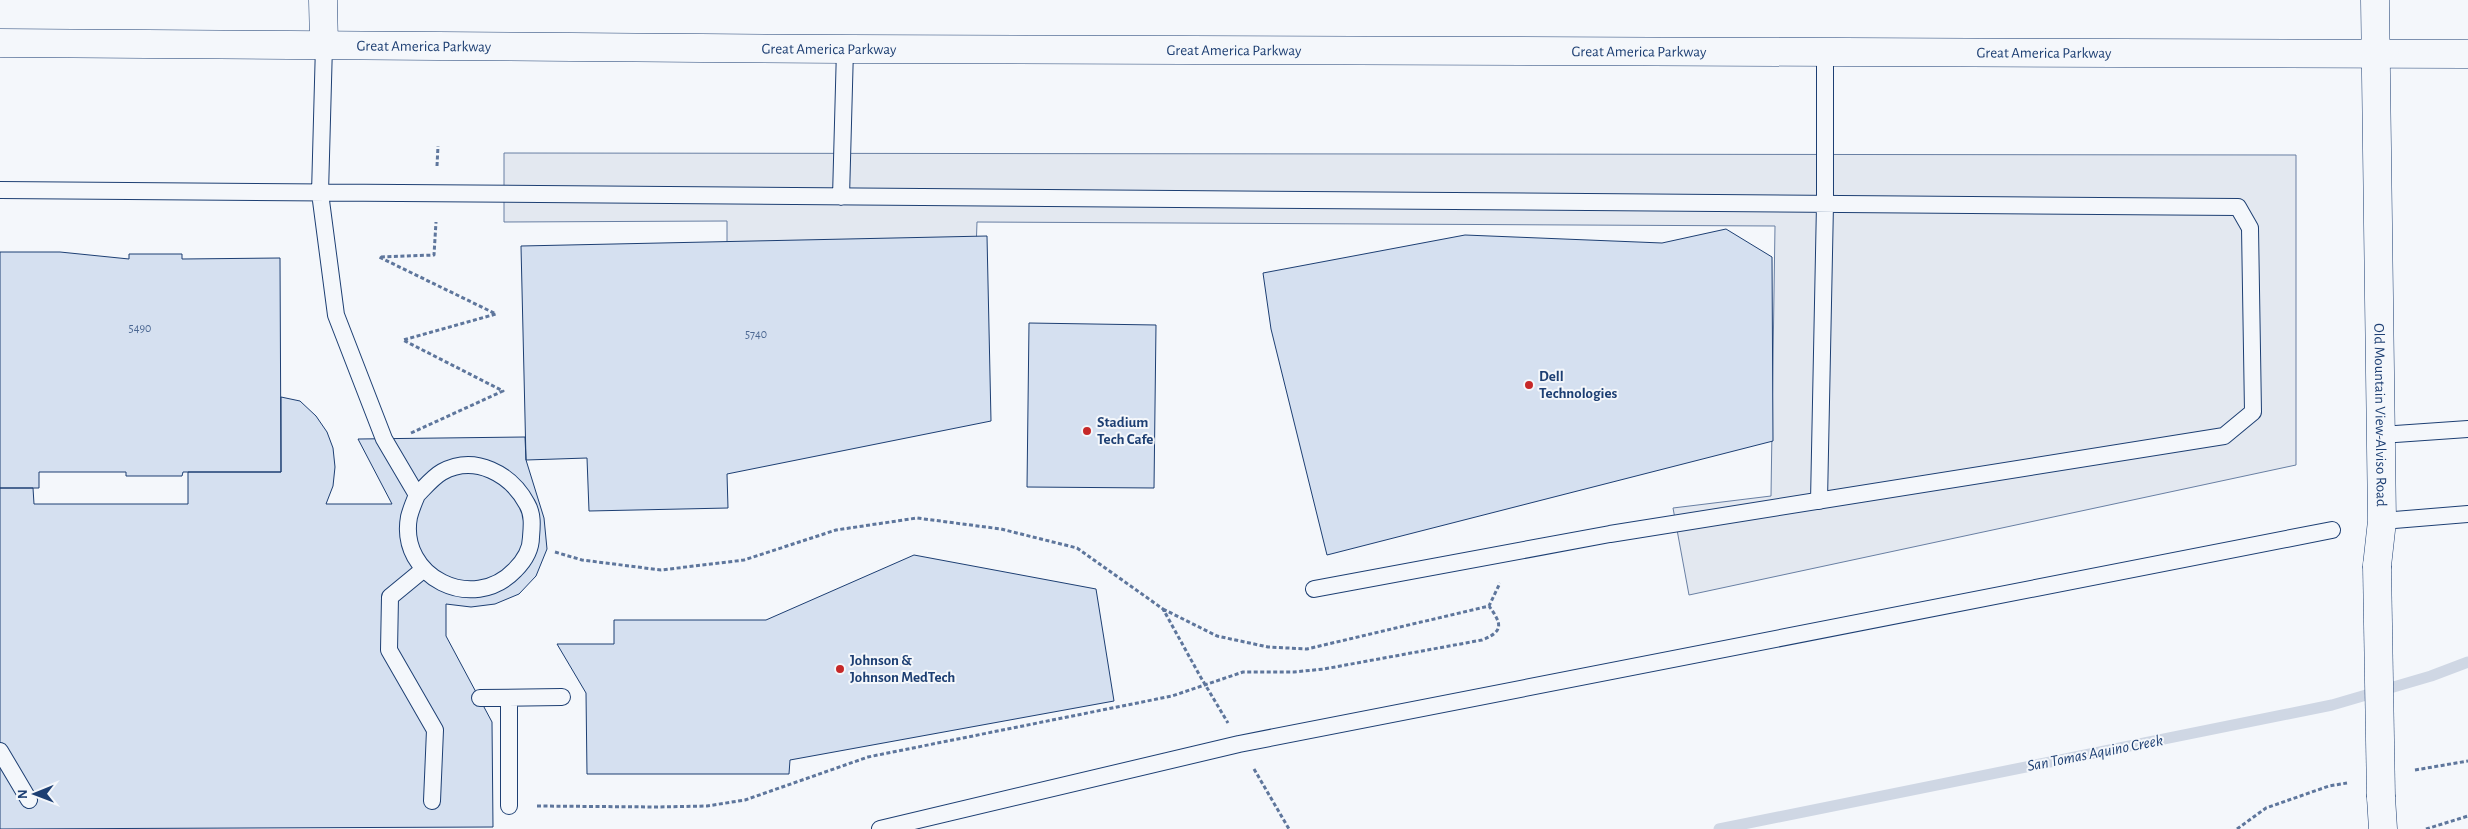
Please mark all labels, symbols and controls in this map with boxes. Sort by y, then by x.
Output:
street label: Great America Parkway [357,38,492,54]
street label: Great America Parkway [762,41,897,57]
street label: Great America Parkway [1167,42,1302,58]
street label: Great America Parkway [1572,44,1707,59]
street label: Great America Parkway [1977,45,2112,60]
house number: 5490 [129,322,151,334]
street label: Old Mountain View-Alviso Road [2372,323,2389,507]
house number: 5740 [745,328,767,340]
place label: Dell Technologies [1539,369,1617,401]
marker: Dell Technologies [1523,379,1535,391]
place label: Stadium Tech Cafe [1097,415,1153,447]
marker: Stadium Tech Cafe [1081,425,1093,437]
place label: Johnson & Johnson MedTech [850,653,955,685]
marker: Johnson & Johnson MedTech [834,663,846,675]
water label: San Tomas Aquino Creek [2026,732,2164,775]
north arrow [10,769,60,819]
text: N [16,789,30,799]

